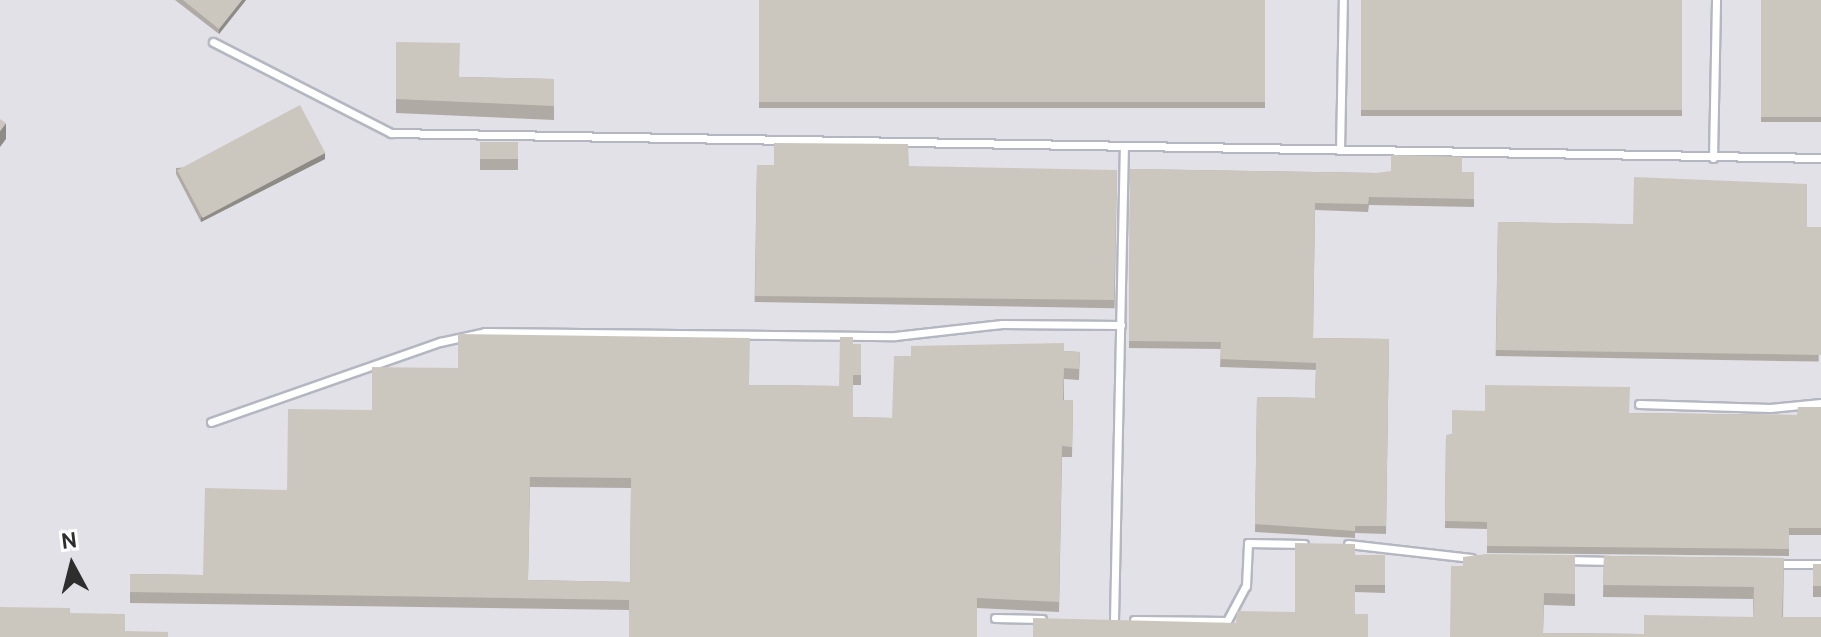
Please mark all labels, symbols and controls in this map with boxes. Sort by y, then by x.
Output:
north arrow [32,525,112,605]
text: N [60,526,78,555]

